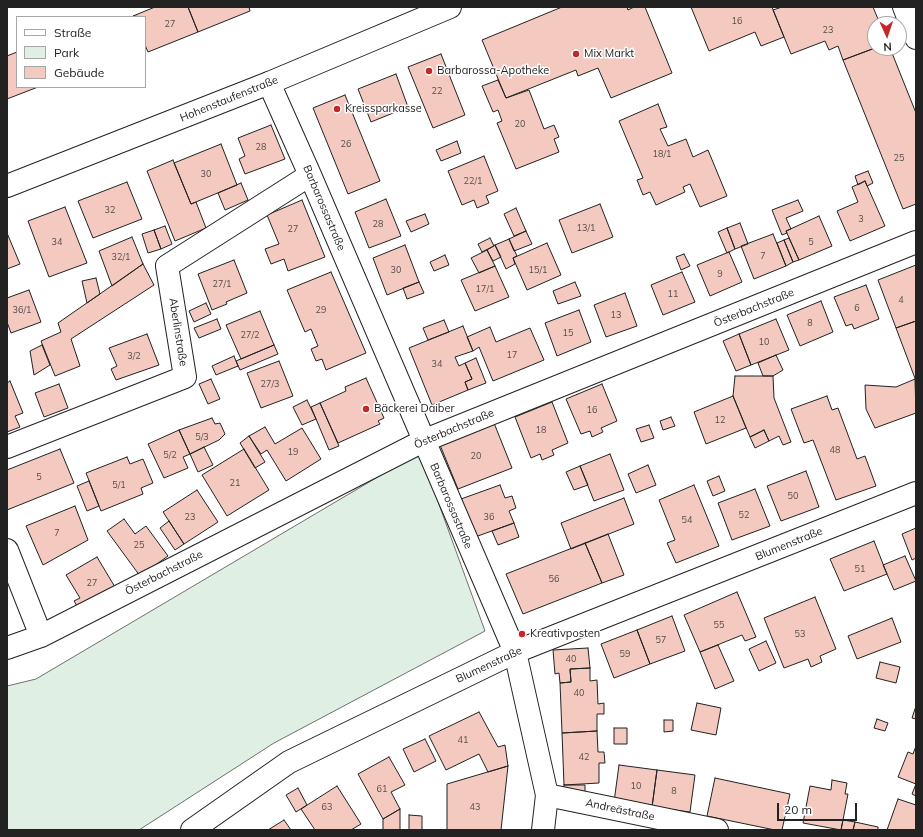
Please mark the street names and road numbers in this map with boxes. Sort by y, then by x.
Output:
street label: Hohenstaufenstraße [178,73,280,125]
street label: Barbarossastraße [300,163,348,253]
street label: Österbachstraße [712,286,796,330]
street label: Aberlinstraße [166,297,190,367]
street label: Österbachstraße [412,406,496,452]
street label: Barbarossastraße [427,461,475,551]
street label: Blumenstraße [753,525,825,563]
street label: Österbachstraße [123,548,205,598]
street label: Blumenstraße [454,644,524,686]
street label: Andreästraße [584,796,656,824]

